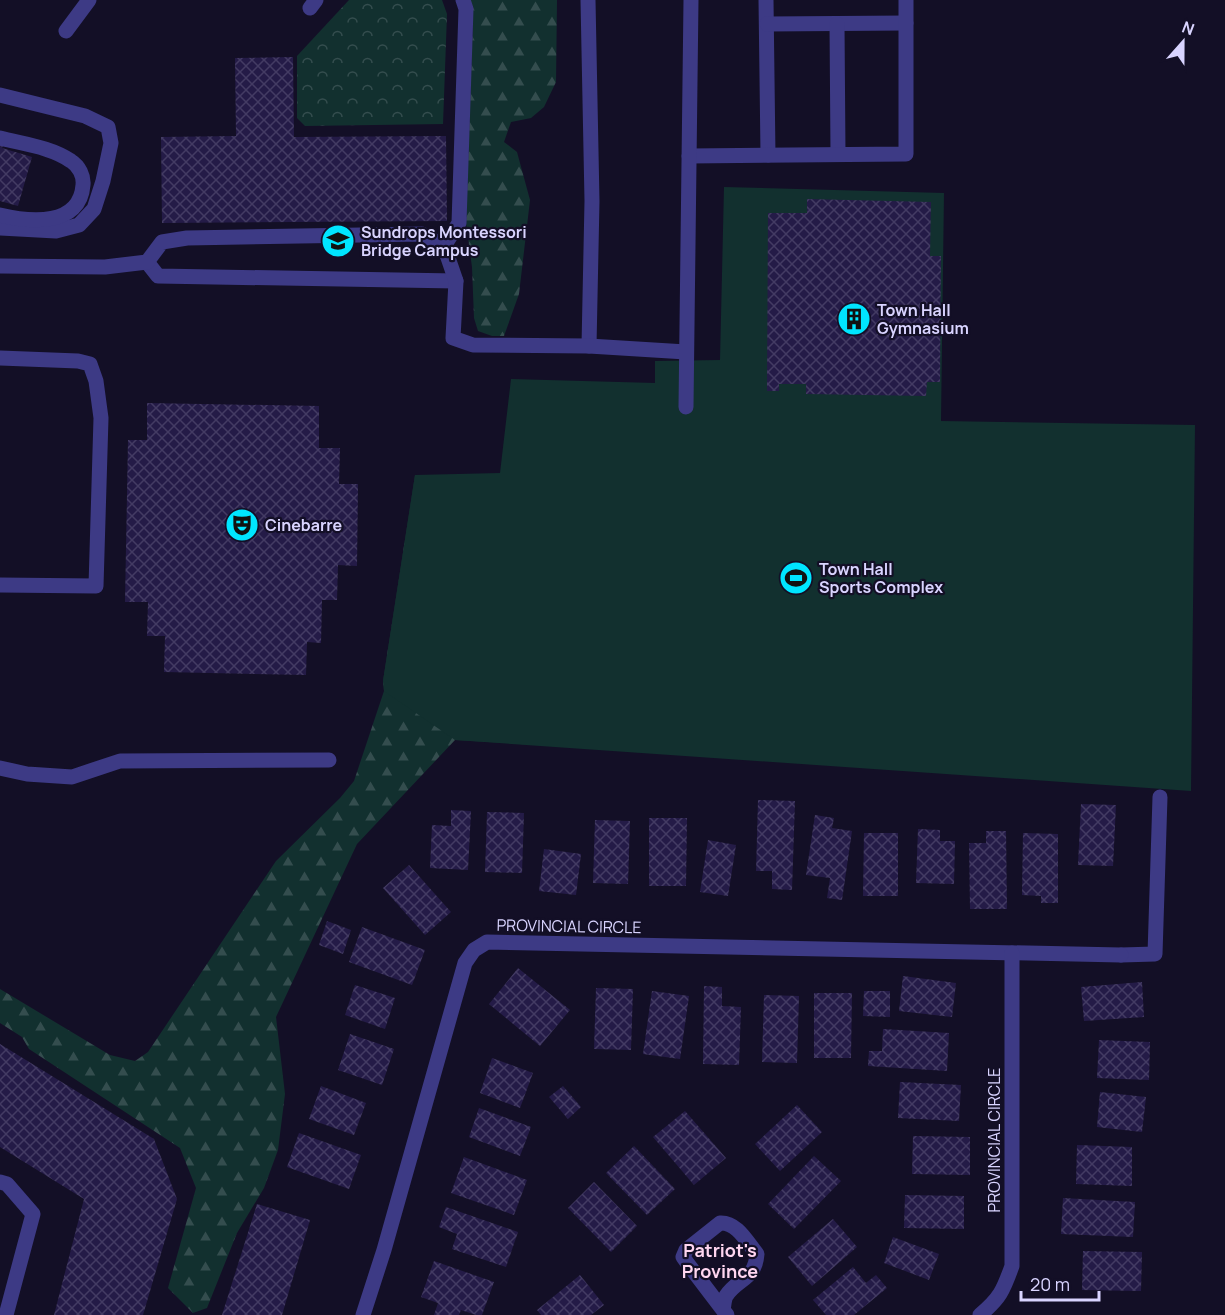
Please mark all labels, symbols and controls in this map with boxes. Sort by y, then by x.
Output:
north arrow [1153,12,1213,72]
text: N [1179,16,1198,40]
place label: Sundrops Montessori Bridge Campus [361,221,527,261]
school or university icon: Sundrops Montessori Bridge Campus [320,223,356,259]
place label: Town Hall Gymnasium [877,299,969,339]
building icon: Town Hall Gymnasium [836,301,872,337]
theatre icon: Cinebarre [224,507,260,543]
place label: Cinebarre [265,514,342,536]
place label: Town Hall Sports Complex [819,558,943,598]
sports icon: Town Hall Sports Complex [778,560,814,596]
street label: PROVINCIAL CIRCLE [496,914,642,938]
street label: PROVINCIAL CIRCLE [983,1068,1005,1212]
district label: Patriot's Province [682,1238,758,1283]
scale bar [1021,1264,1099,1302]
text: 20 m [1030,1272,1070,1296]

